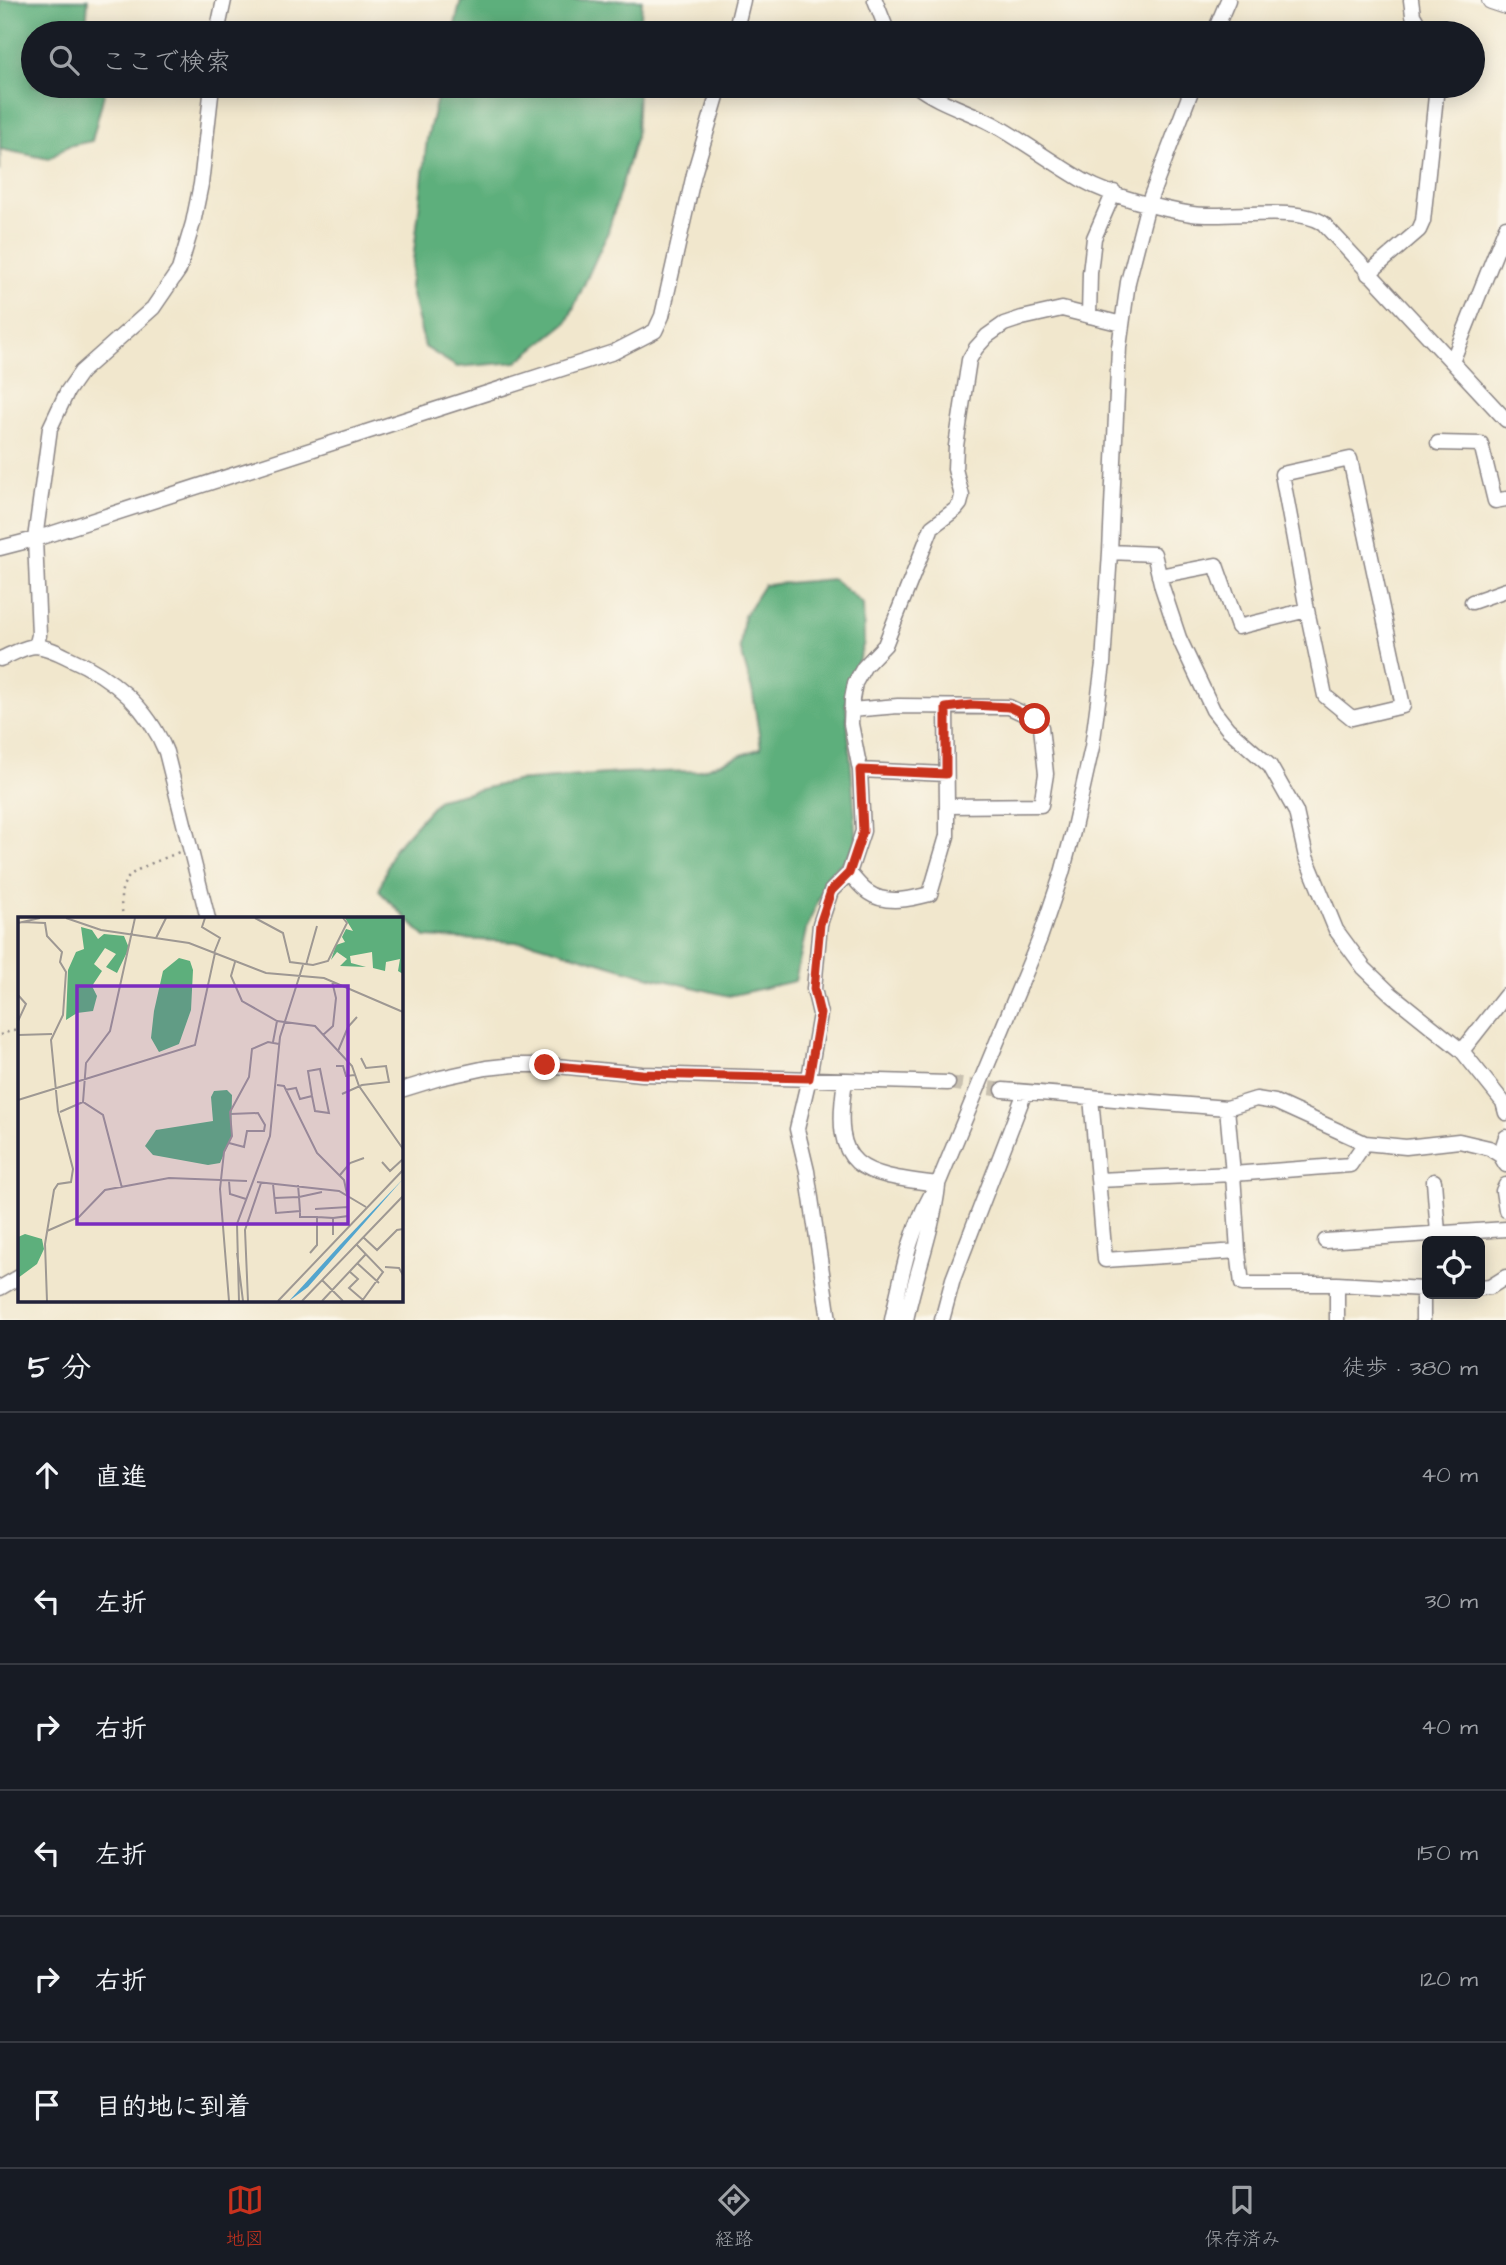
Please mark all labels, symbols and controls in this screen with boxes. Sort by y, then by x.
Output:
search box [21,21,1485,98]
icon: search [45,41,83,79]
text: ここで検索 [101,44,231,80]
route start [1019,703,1050,734]
inset map [18,917,402,1302]
route end [529,1049,560,1080]
map controls [1422,1236,1485,1299]
button: locate [1422,1236,1485,1299]
text: 5 分 [28,1347,91,1389]
text: 徒歩 · 380 m [1342,1352,1478,1384]
icon: ahead [28,1456,66,1494]
text: 直進 [95,1459,147,1495]
text: 40 m [1421,1459,1478,1491]
icon: left [28,1582,66,1620]
text: 左折 [95,1585,147,1621]
text: 30 m [1425,1585,1478,1617]
icon: right [28,1708,66,1746]
text: 右折 [95,1711,147,1747]
text: 40 m [1421,1711,1478,1743]
icon: left [28,1834,66,1872]
text: 左折 [95,1837,147,1873]
text: 150 m [1417,1837,1478,1869]
icon: right [28,1960,66,1998]
text: 右折 [95,1963,147,1999]
text: 120 m [1420,1963,1478,1995]
icon: arrive [28,2086,66,2124]
text: 目的地に到着 [95,2089,251,2125]
tab: 地図 [226,2181,264,2253]
tab: 経路 [715,2181,753,2253]
tab: 保存済み [1204,2181,1280,2253]

